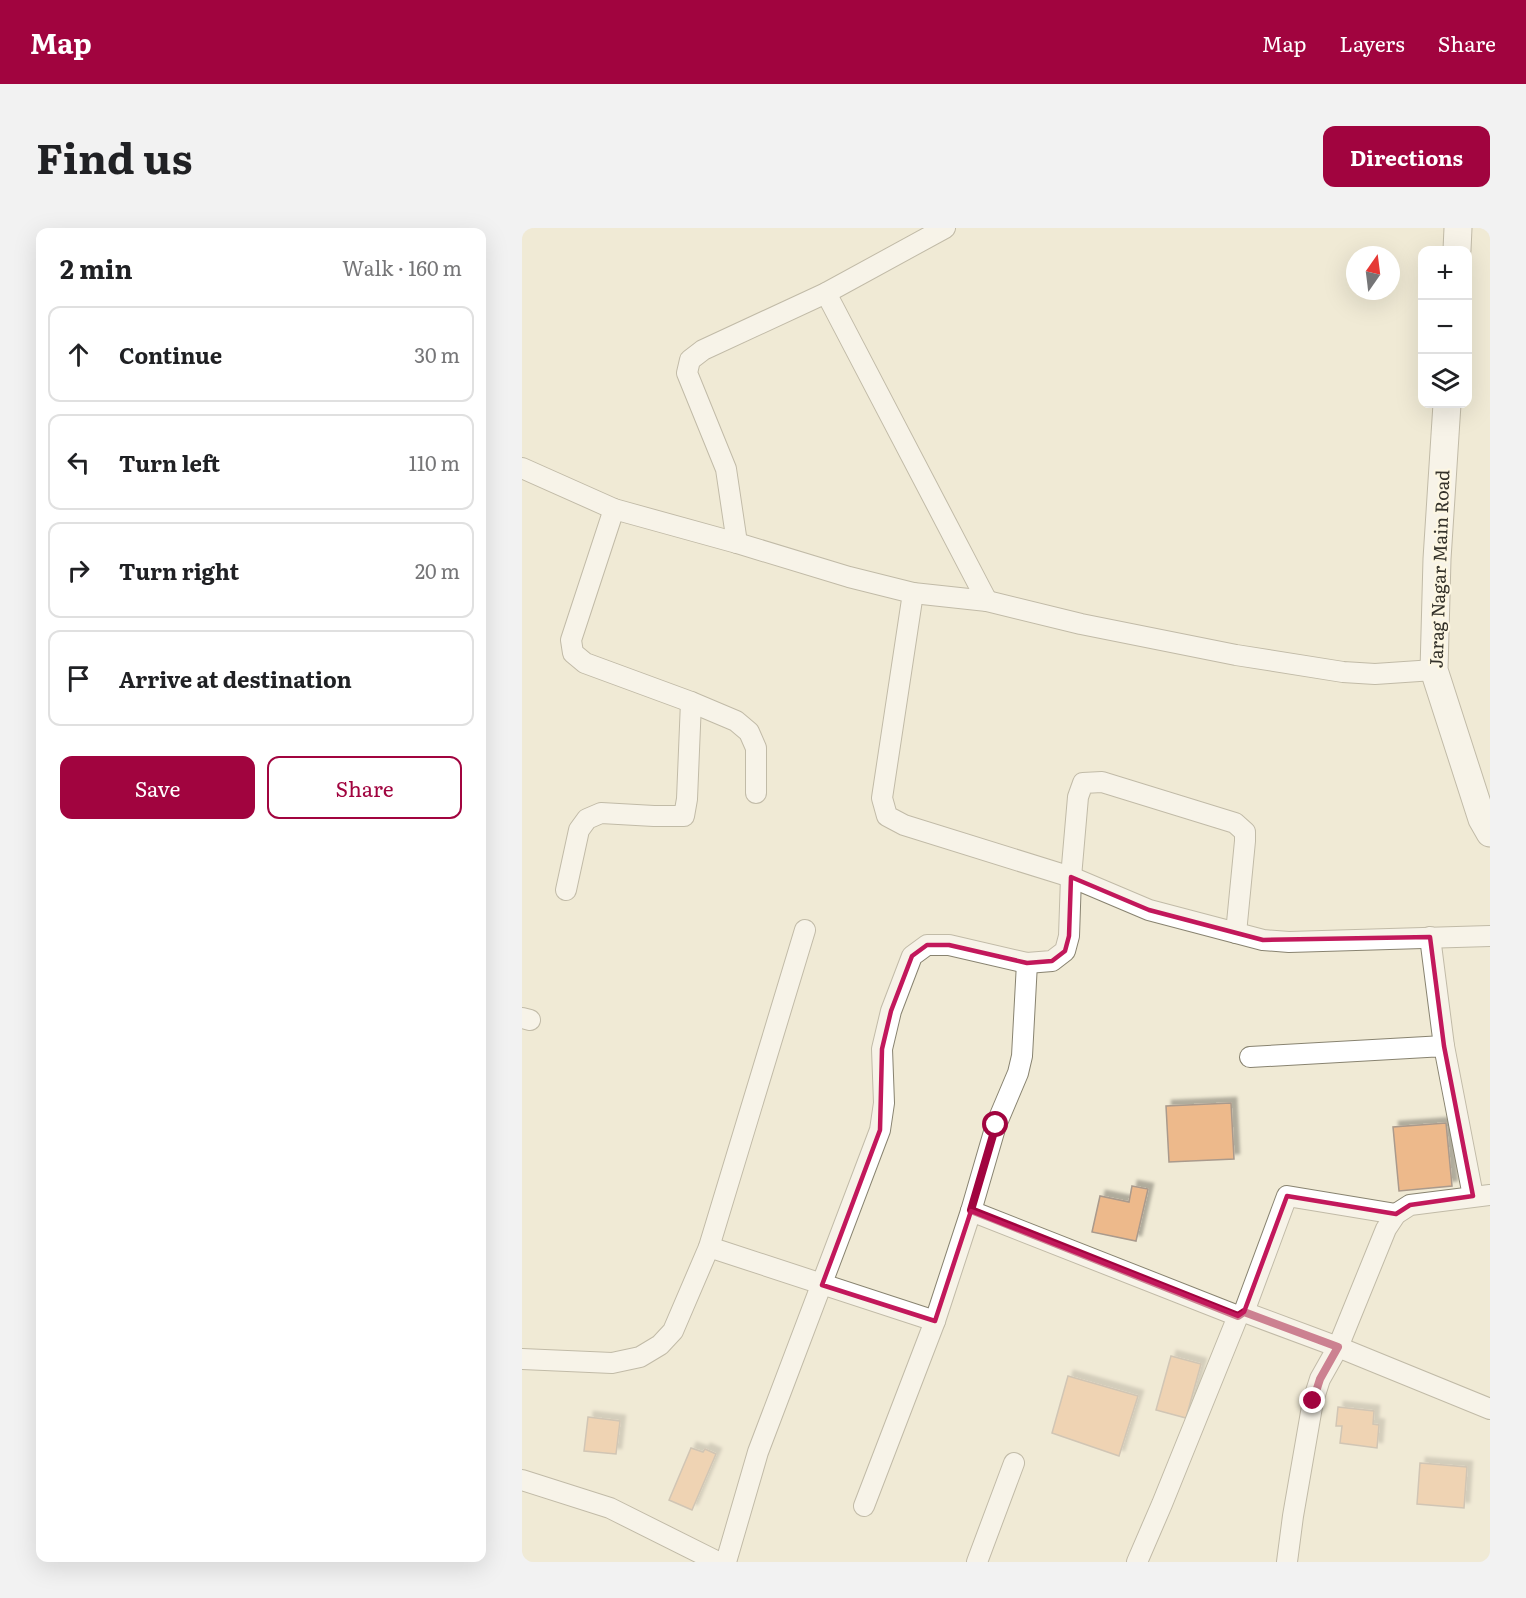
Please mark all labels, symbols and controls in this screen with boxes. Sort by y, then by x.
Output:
text: Map [30,21,92,63]
text: Map [1262,27,1307,58]
text: Layers [1340,27,1405,58]
text: Share [1438,27,1496,58]
text: Find us [36,125,193,187]
button: Directions [1323,126,1490,187]
north arrow [1346,246,1400,300]
map controls [1418,246,1472,408]
button: + [1418,246,1472,300]
text: 2 min [60,248,133,287]
text: Walk · 160 m [342,252,462,282]
button: − [1418,300,1472,354]
icon: ahead [62,338,95,371]
text: Continue [119,338,222,371]
text: 30 m [414,339,460,369]
button: layers [1418,354,1472,408]
icon: left [62,446,95,479]
text: Turn left [119,446,220,479]
text: 110 m [409,447,460,477]
street label: Jarag Nagar Main Road [1422,469,1455,669]
icon: right [62,554,95,587]
text: Turn right [119,554,239,587]
text: 20 m [415,555,460,585]
icon: arrive [62,662,95,695]
text: Arrive at destination [119,662,352,695]
button: Save [60,756,255,819]
button: Share [267,756,462,819]
route start [982,1111,1008,1137]
route end [1299,1387,1325,1413]

